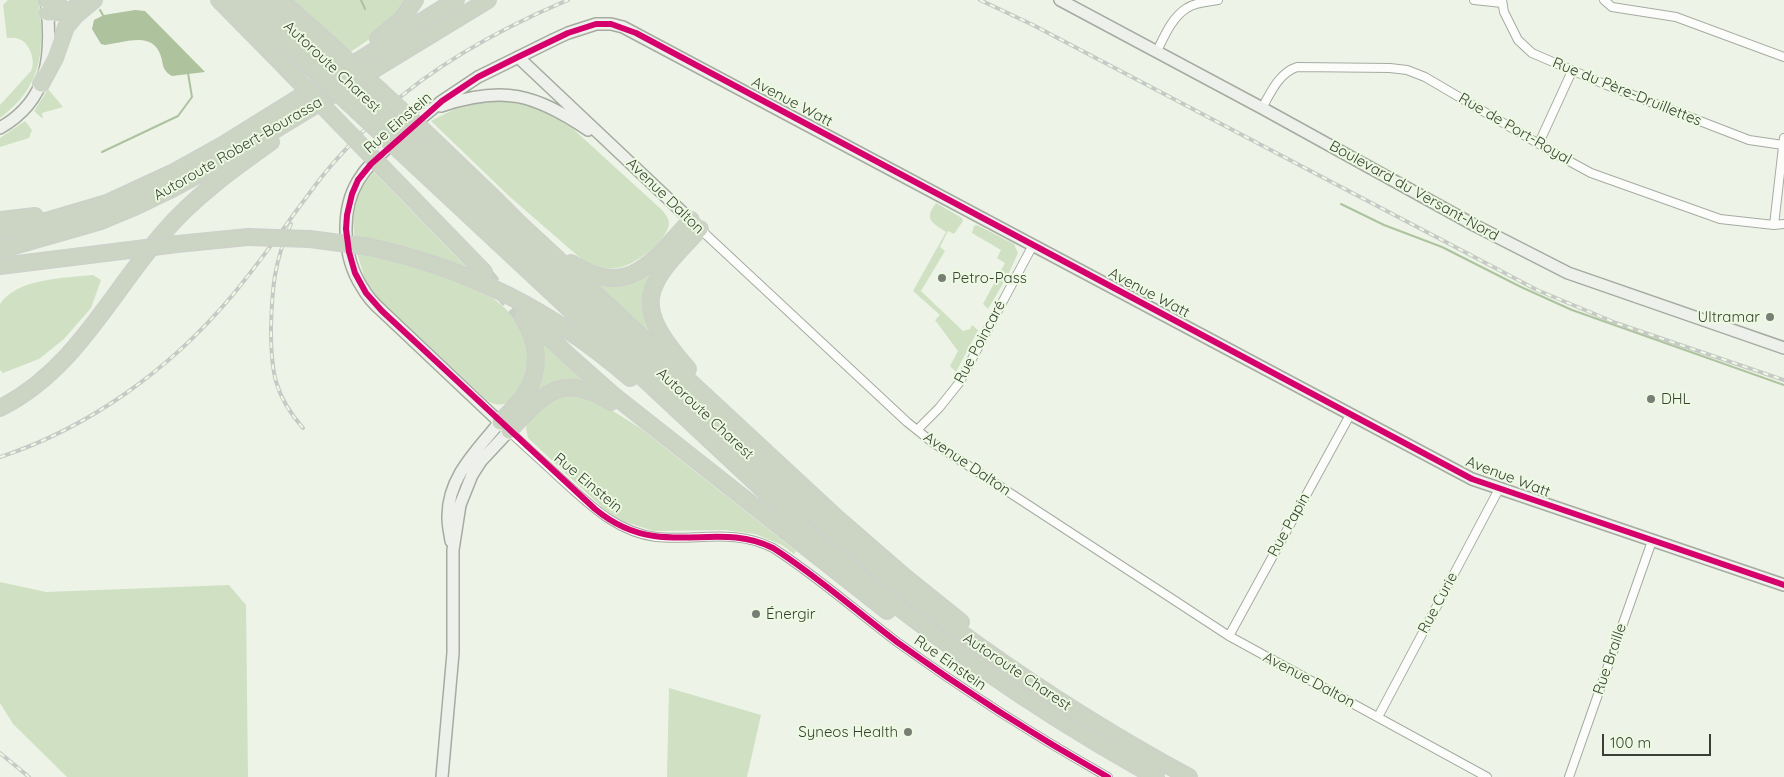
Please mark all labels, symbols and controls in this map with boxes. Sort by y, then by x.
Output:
street label: Autoroute Charest [280,17,384,117]
street label: Rue du Père-Druillettes [1550,54,1704,130]
street label: Avenue Watt [748,73,836,131]
street label: Rue Einstein [360,89,436,157]
street label: Rue de Port-Royal [1455,89,1575,169]
street label: Autoroute Robert-Bourassa [151,93,325,205]
street label: Boulevard du Versant-Nord [1326,137,1502,245]
street label: Avenue Dalton [622,154,708,238]
street label: Avenue Watt [1105,264,1193,322]
place label: Petro-Pass [952,269,1027,287]
marker: Petro-Pass [936,272,948,284]
street label: Rue Poincaré [951,297,1009,387]
place label: Ultramar [1698,308,1760,326]
marker: Ultramar [1764,311,1776,323]
street label: Autoroute Charest [653,364,757,464]
place label: DHL [1661,390,1691,408]
marker: DHL [1645,393,1657,405]
street label: Avenue Dalton [920,428,1014,500]
street label: Rue Einstein [550,449,626,517]
street label: Avenue Watt [1463,453,1553,501]
street label: Rue Papin [1264,490,1314,560]
street label: Rue Curie [1414,569,1462,637]
place label: Énergir [766,605,816,623]
marker: Énergir [750,608,762,620]
street label: Rue Braille [1589,621,1631,697]
street label: Autoroute Charest [960,629,1074,715]
street label: Rue Einstein [911,632,989,694]
street label: Avenue Dalton [1260,648,1358,712]
place label: Syneos Health [798,723,898,741]
scale bar [1604,724,1713,756]
marker: Syneos Health [902,726,914,738]
text: 100 m [1610,733,1651,752]

